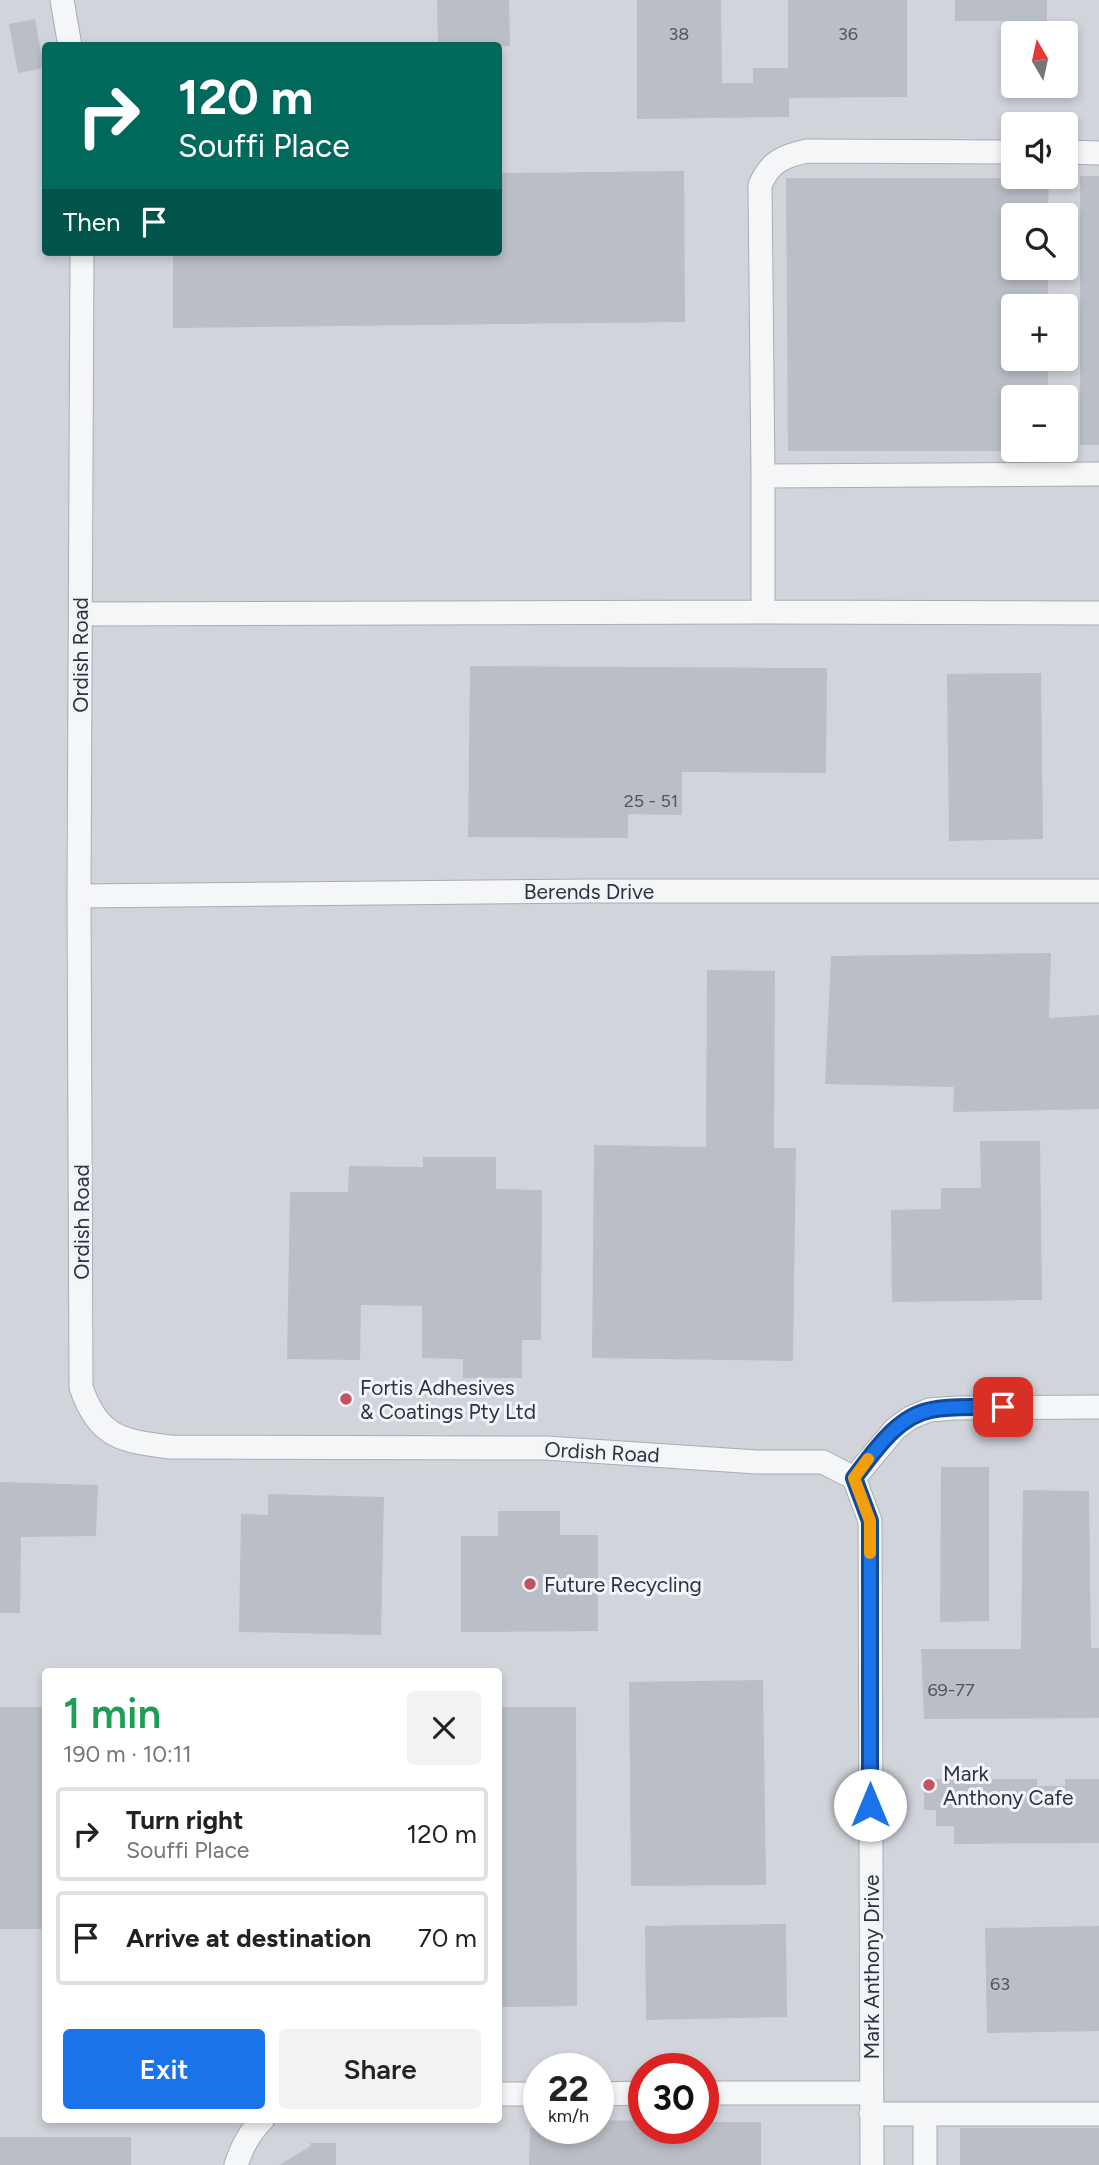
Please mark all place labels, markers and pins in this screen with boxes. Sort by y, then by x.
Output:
place label: Fortis Adhesives & Coatings Pty Ltd [360,1375,536,1424]
pin [973,1377,1033,1437]
marker: Fortis Adhesives & Coatings Pty Ltd [338,1391,354,1407]
place label: Future Recycling [544,1572,702,1597]
marker: Future Recycling [522,1576,538,1592]
place label: Mark Anthony Cafe [943,1761,1074,1810]
marker: Mark Anthony Cafe [921,1777,937,1793]

